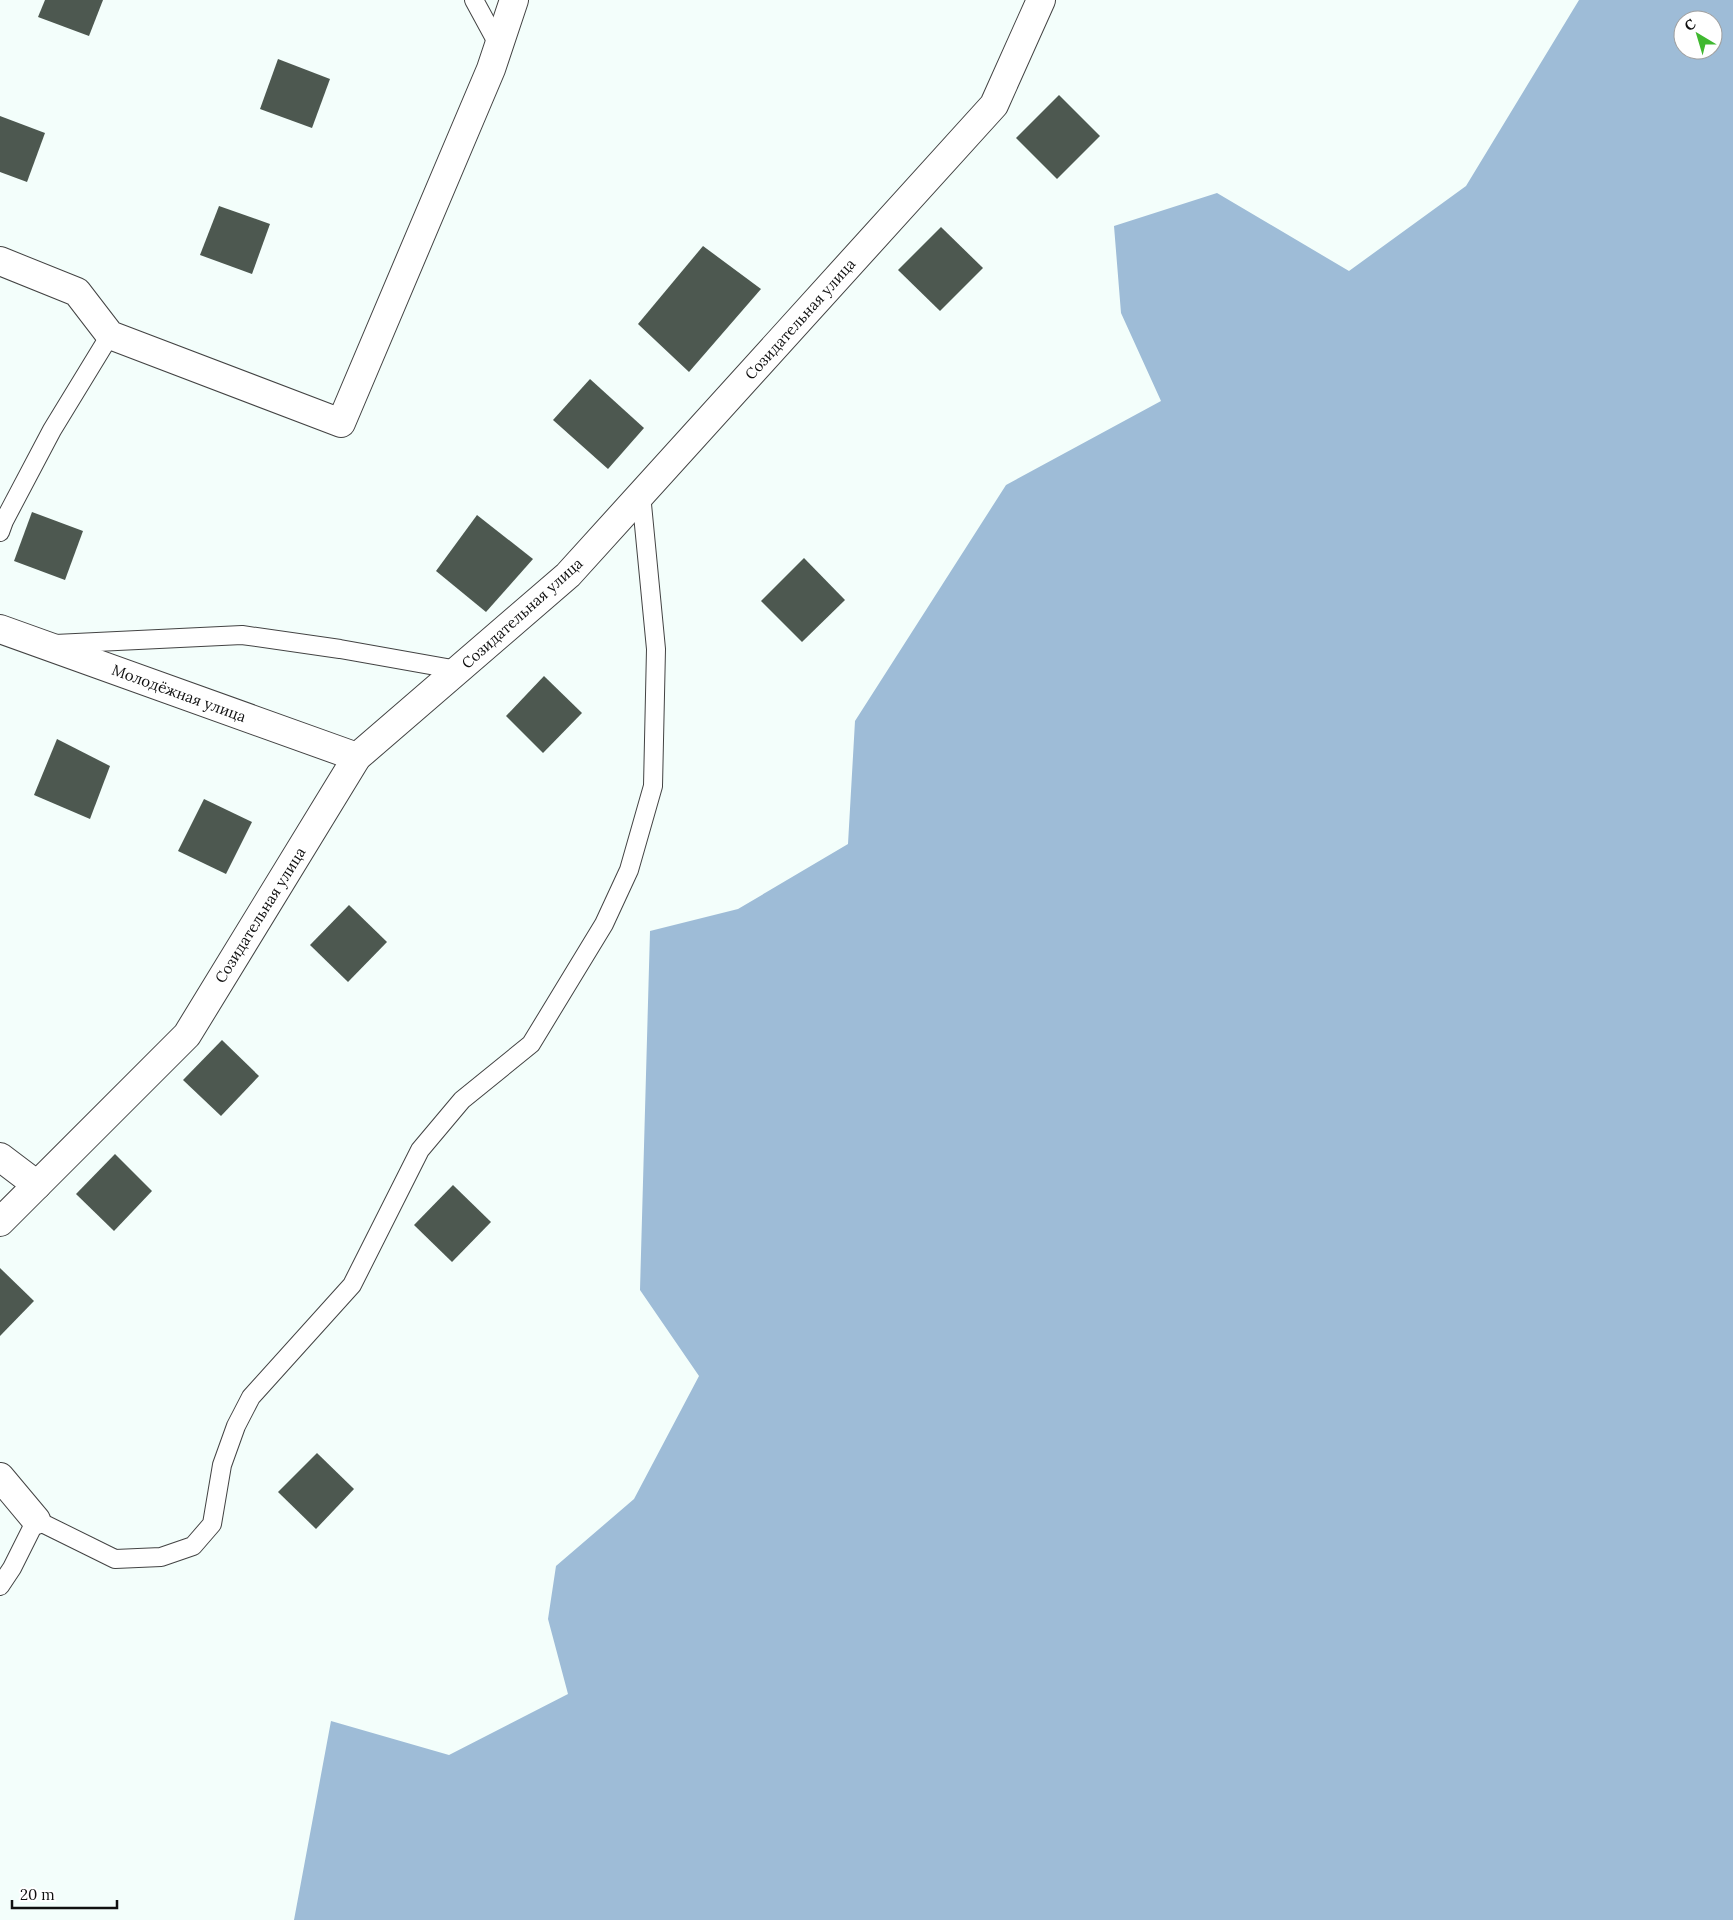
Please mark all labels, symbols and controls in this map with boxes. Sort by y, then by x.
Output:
north arrow [1673,10,1723,60]
text: С [1681,14,1700,35]
street label: Созидательная улица [741,254,860,384]
street label: Созидательная улица [457,553,587,672]
street label: Молодёжная улица [109,660,249,726]
street label: Созидательная улица [210,843,310,986]
scale bar [12,1878,118,1910]
text: 20 m [20,1885,55,1904]

